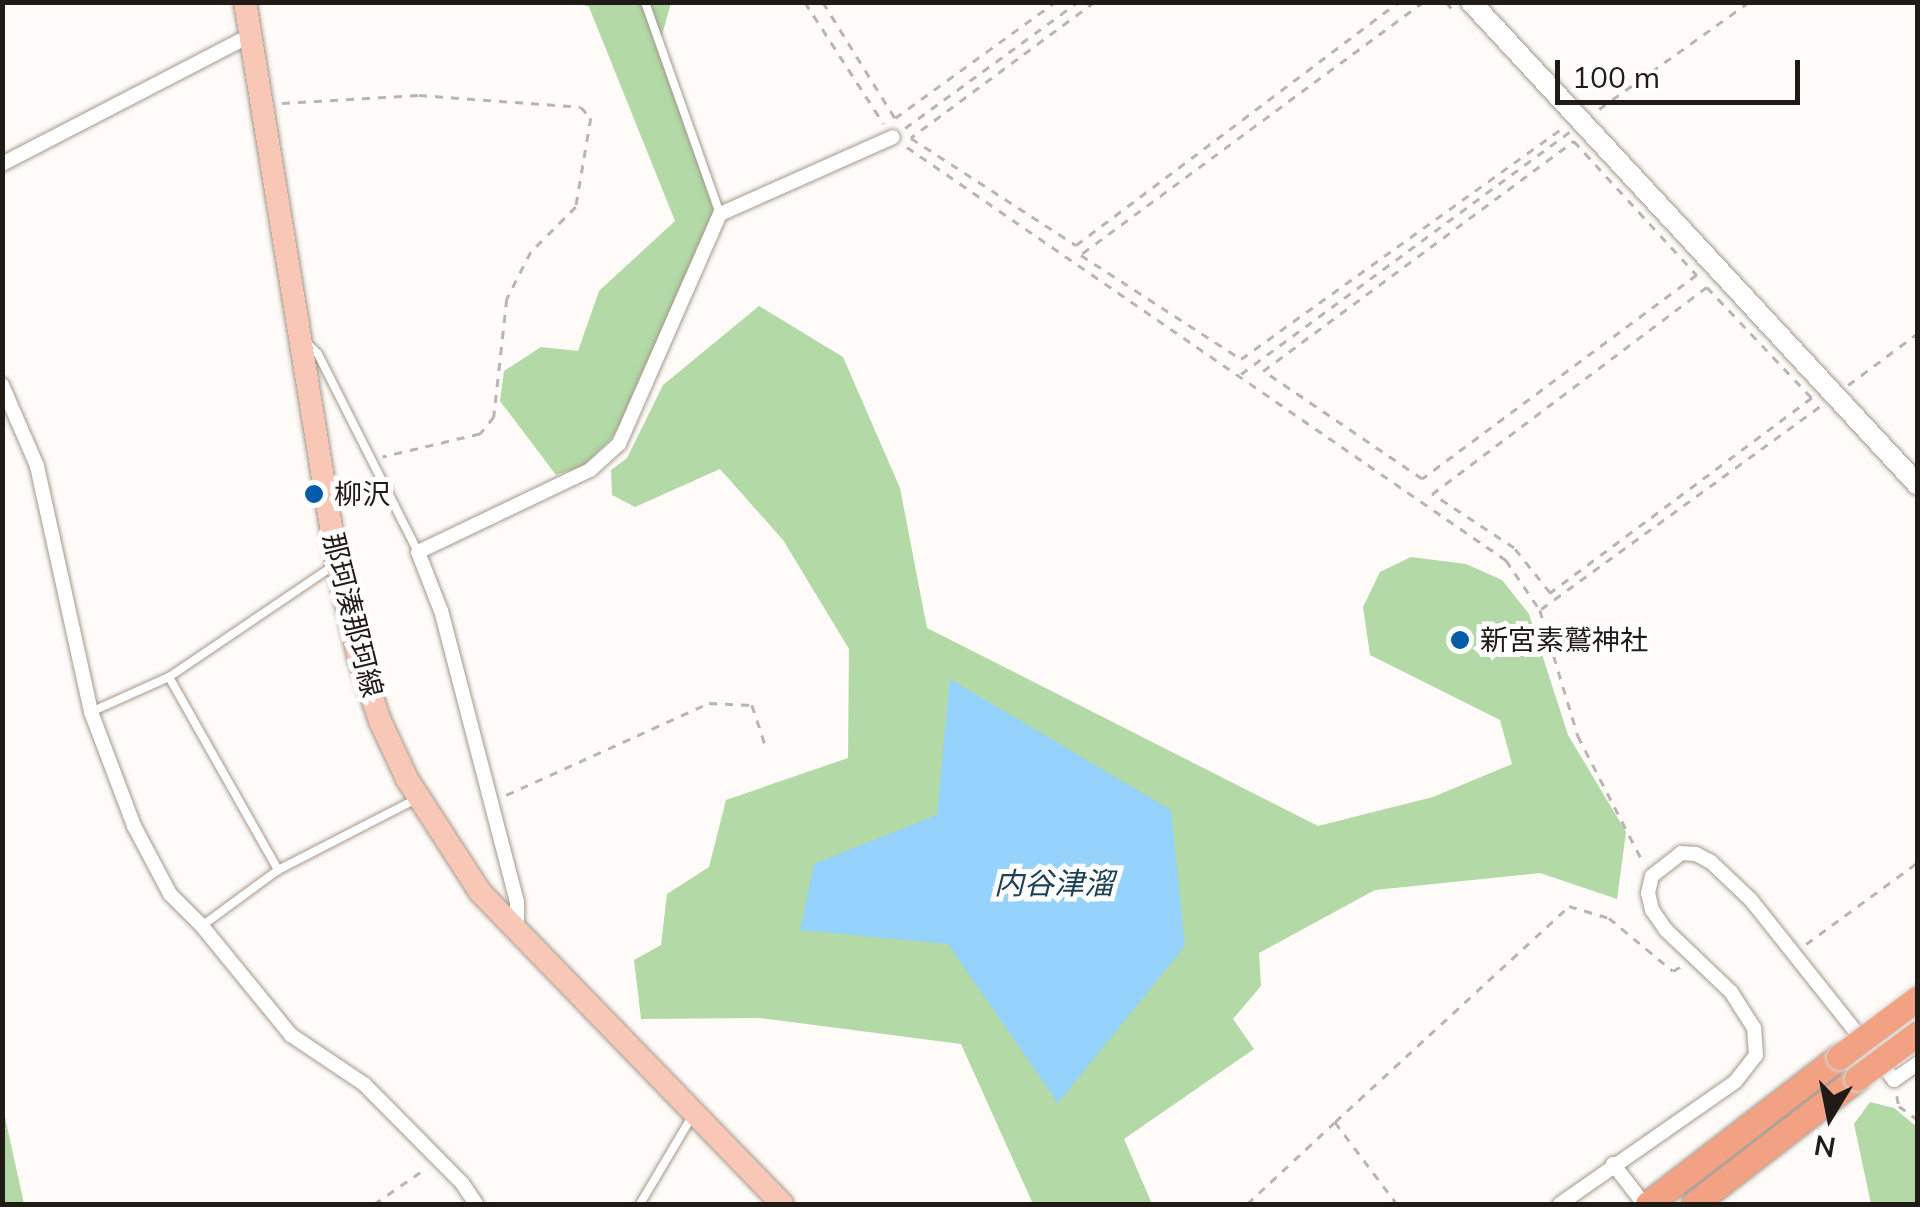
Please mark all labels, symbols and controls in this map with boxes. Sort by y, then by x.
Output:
scale bar [1560,40,1805,102]
text: 100 m [1572,58,1660,96]
place label: 柳沢 [334,477,390,511]
marker: 柳沢 [303,483,325,505]
street label: 那珂湊那珂線 [316,529,390,701]
place label: 新宮素鷲神社 [1480,623,1648,657]
marker: 新宮素鷲神社 [1449,629,1471,651]
water label: 内谷津溜 [994,865,1114,901]
north arrow [1780,1067,1880,1167]
text: N [1811,1128,1838,1166]

